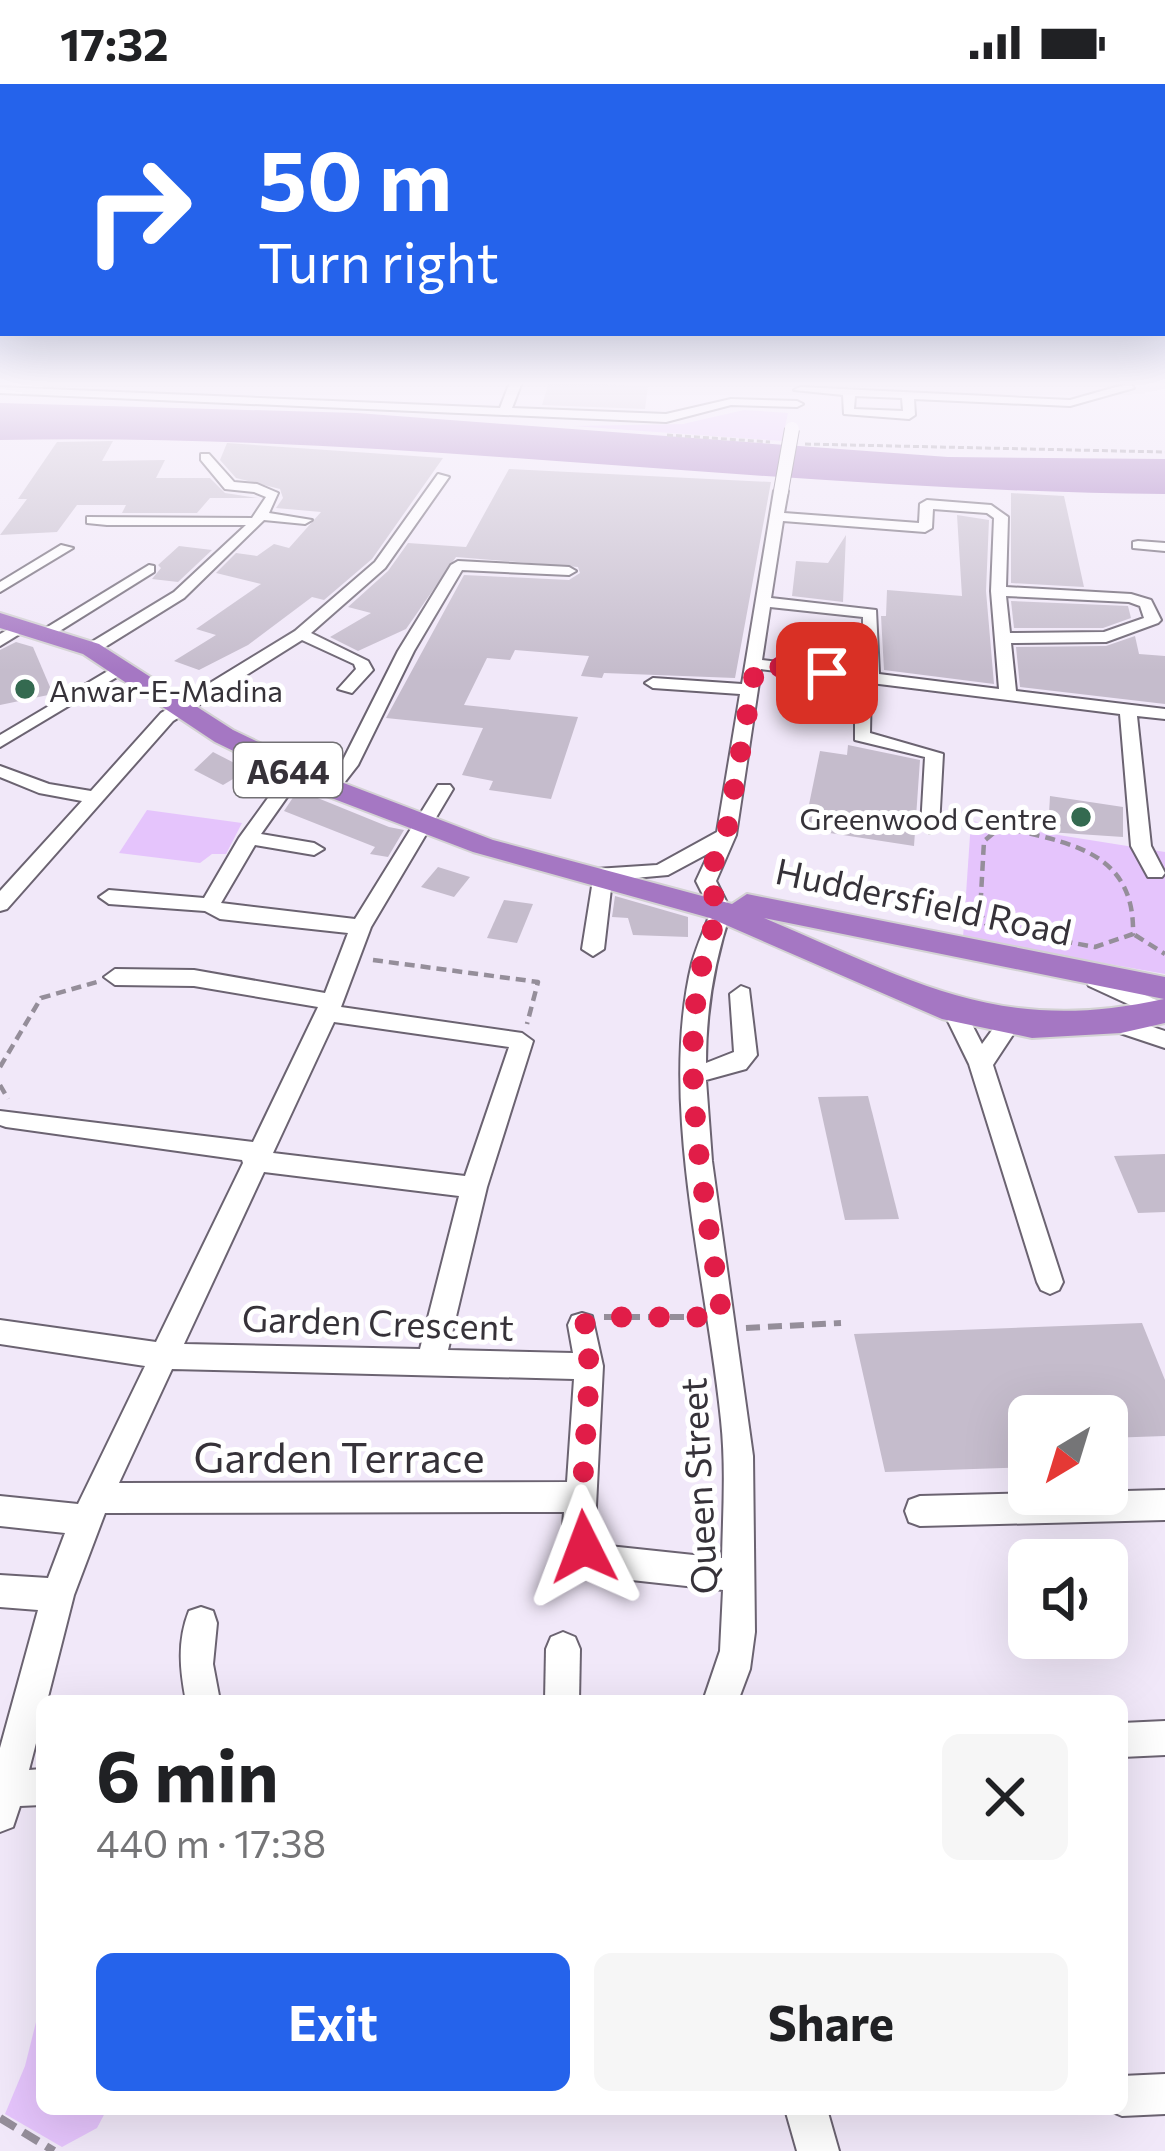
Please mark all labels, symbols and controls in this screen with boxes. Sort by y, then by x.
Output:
text: 17:32 [60,15,169,70]
text: 50 m [258,126,452,228]
icon: right [60,132,216,288]
text: Turn right [258,228,499,294]
pin [776,622,878,724]
icon: arrive [794,640,860,706]
place label: Anwar-E-Madina [49,671,283,708]
marker: Anwar-E-Madina [12,676,38,702]
road number: A644 [234,743,342,797]
place label: Greenwood Centre [799,799,1057,836]
marker: Greenwood Centre [1068,804,1094,830]
street label: Huddersfield Road [772,847,1076,953]
street label: Garden Crescent [241,1294,515,1348]
street label: Queen Street [669,1377,725,1595]
north arrow [1008,1395,1128,1515]
map controls [1008,1395,1128,1659]
street label: Garden Terrace [193,1430,485,1482]
position arrow [521,1484,647,1610]
button: sound [1008,1539,1128,1659]
text: 6 min [96,1729,279,1817]
button: close [942,1734,1068,1860]
text: 440 m · 17:38 [96,1818,326,1866]
button: Exit [96,1953,570,2091]
button: Share [594,1953,1068,2091]

